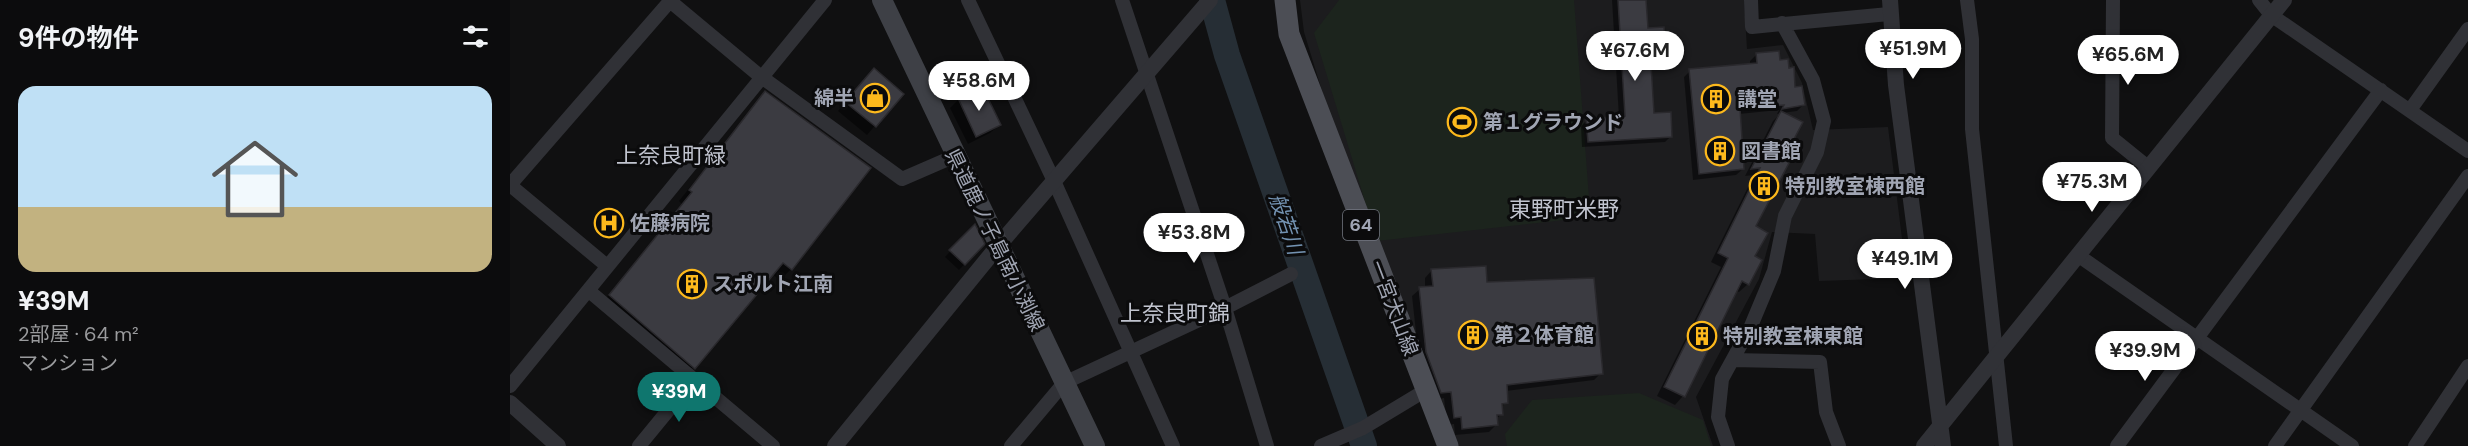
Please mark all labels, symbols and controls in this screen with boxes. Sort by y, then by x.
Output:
icon: filters [459,20,492,53]
text: 9件の物件 [18,21,139,55]
pin: ¥51.9M [1864,29,1962,80]
pin: ¥67.6M [1586,31,1684,82]
text: ¥51.9M [1879,35,1947,61]
pin: ¥65.6M [2079,35,2177,86]
text: ¥67.6M [1600,37,1670,63]
text: ¥65.6M [2092,41,2164,67]
pin: ¥58.6M [930,61,1028,112]
text: ¥58.6M [943,67,1015,93]
shop icon: 綿半 [859,82,891,114]
building icon: 講堂 [1700,83,1732,115]
place label: 綿半 [814,85,854,111]
place label: 講堂 [1737,86,1777,112]
sports icon: 第１グラウンド [1446,106,1478,138]
place label: 第１グラウンド [1483,109,1623,135]
icon: home [201,125,309,233]
building icon: 図書館 [1704,135,1736,167]
place label: 図書館 [1741,138,1801,164]
district label: 上奈良町緑 [616,141,726,170]
street label: 県道鹿ノ子島南小渕線 [939,144,1051,336]
pin: ¥75.3M [2043,162,2141,213]
text: ¥75.3M [2056,168,2128,194]
building icon: 特別教室棟西館 [1748,170,1780,202]
place label: 特別教室棟西館 [1785,173,1925,199]
water label: 般若川 [1263,190,1310,260]
district label: 東野町米野 [1509,195,1619,224]
hospital icon: 佐藤病院 [593,207,625,239]
place label: 佐藤病院 [630,210,710,236]
road number: 64 [1343,210,1379,240]
pin: ¥53.8M [1145,213,1243,264]
text: ¥53.8M [1158,219,1230,245]
pin: ¥49.1M [1856,239,1954,290]
text: ¥49.1M [1871,245,1939,271]
street label: 一宮犬山線 [1364,257,1424,359]
building icon: スポルト江南 [676,268,708,300]
place label: スポルト江南 [713,271,833,297]
text: ¥39M [18,284,90,318]
district label: 上奈良町錦 [1120,299,1230,328]
building icon: 第２体育館 [1457,319,1489,351]
building icon: 特別教室棟東館 [1686,320,1718,352]
text: 2部屋 · 64 m² [18,321,139,347]
place label: 第２体育館 [1494,322,1594,348]
place label: 特別教室棟東館 [1723,323,1863,349]
pin: ¥39.9M [2096,331,2194,382]
text: ¥39.9M [2109,337,2181,363]
text: マンション [18,350,118,376]
pin: ¥39M [643,372,715,423]
text: ¥39M [651,378,707,404]

